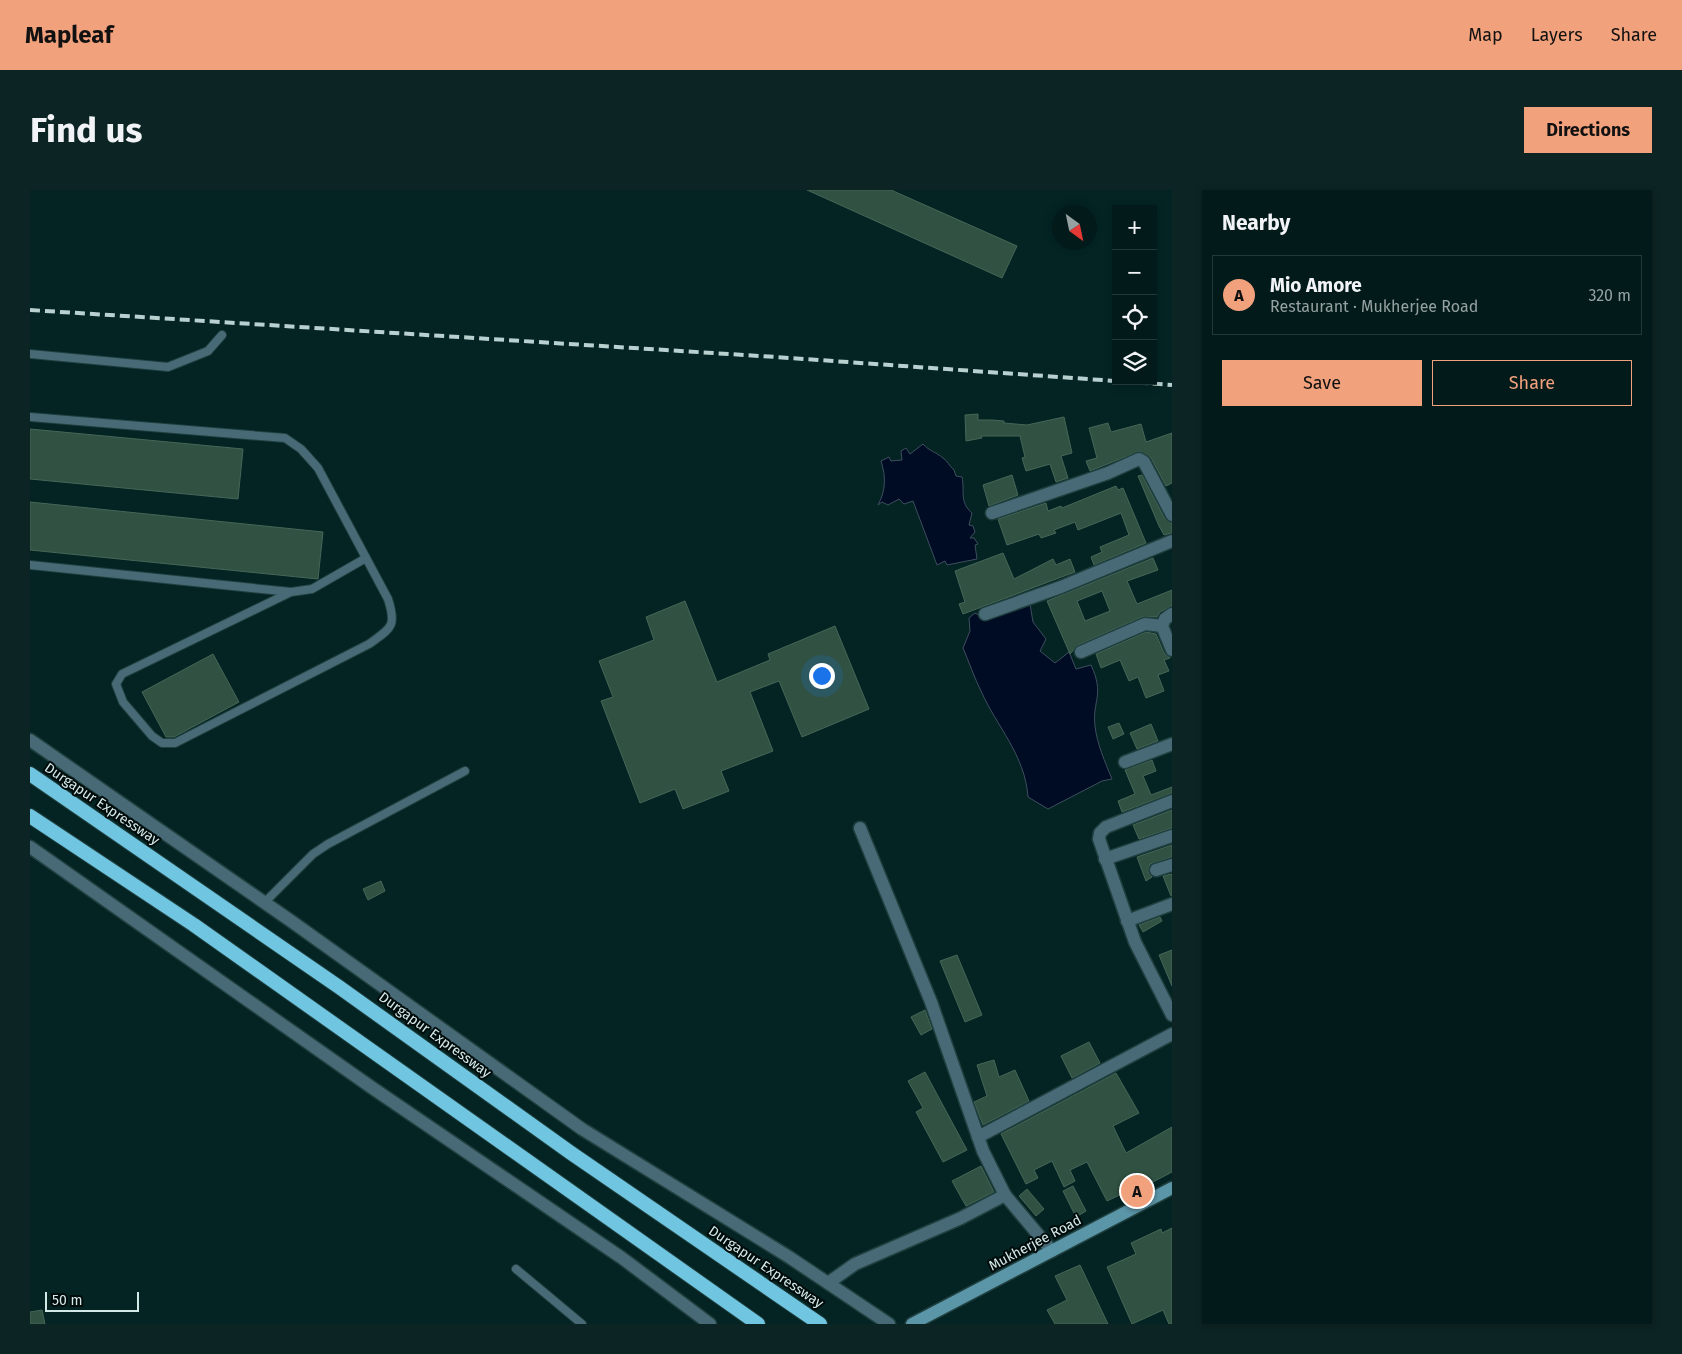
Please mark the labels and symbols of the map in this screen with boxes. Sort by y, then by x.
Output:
north arrow [1052,205,1097,250]
your location [809,663,835,689]
street label: Durgapur Expressway [41,759,163,849]
street label: Durgapur Expressway [375,989,495,1082]
pin: A [1121,1172,1153,1210]
street label: Mukherjee Road [986,1211,1084,1275]
street label: Durgapur Expressway [705,1222,827,1312]
scale bar [45,1289,139,1312]

